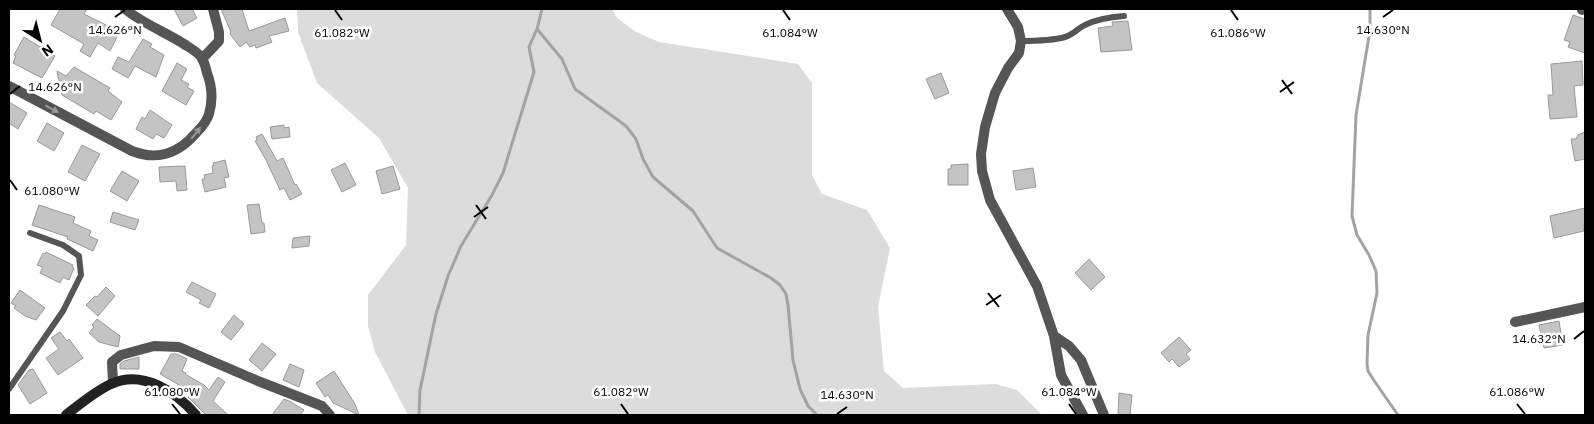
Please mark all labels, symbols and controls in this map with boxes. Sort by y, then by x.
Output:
north arrow [15,15,65,65]
text: 14.626°N [88,22,142,37]
text: 14.630°N [1356,22,1410,37]
text: 61.082°W [314,25,370,40]
text: 61.084°W [762,25,818,40]
text: 61.086°W [1210,25,1266,40]
text: N [38,40,57,61]
text: 14.626°N [28,79,82,94]
one-way arrow [45,105,59,113]
one-way arrow [190,127,201,140]
text: 61.080°W [24,183,80,198]
text: 14.632°N [1512,331,1566,346]
text: 61.080°W [144,384,200,399]
text: 61.082°W [593,384,649,399]
text: 61.084°W [1041,384,1097,399]
text: 61.086°W [1489,384,1545,399]
text: 14.630°N [820,387,874,402]

